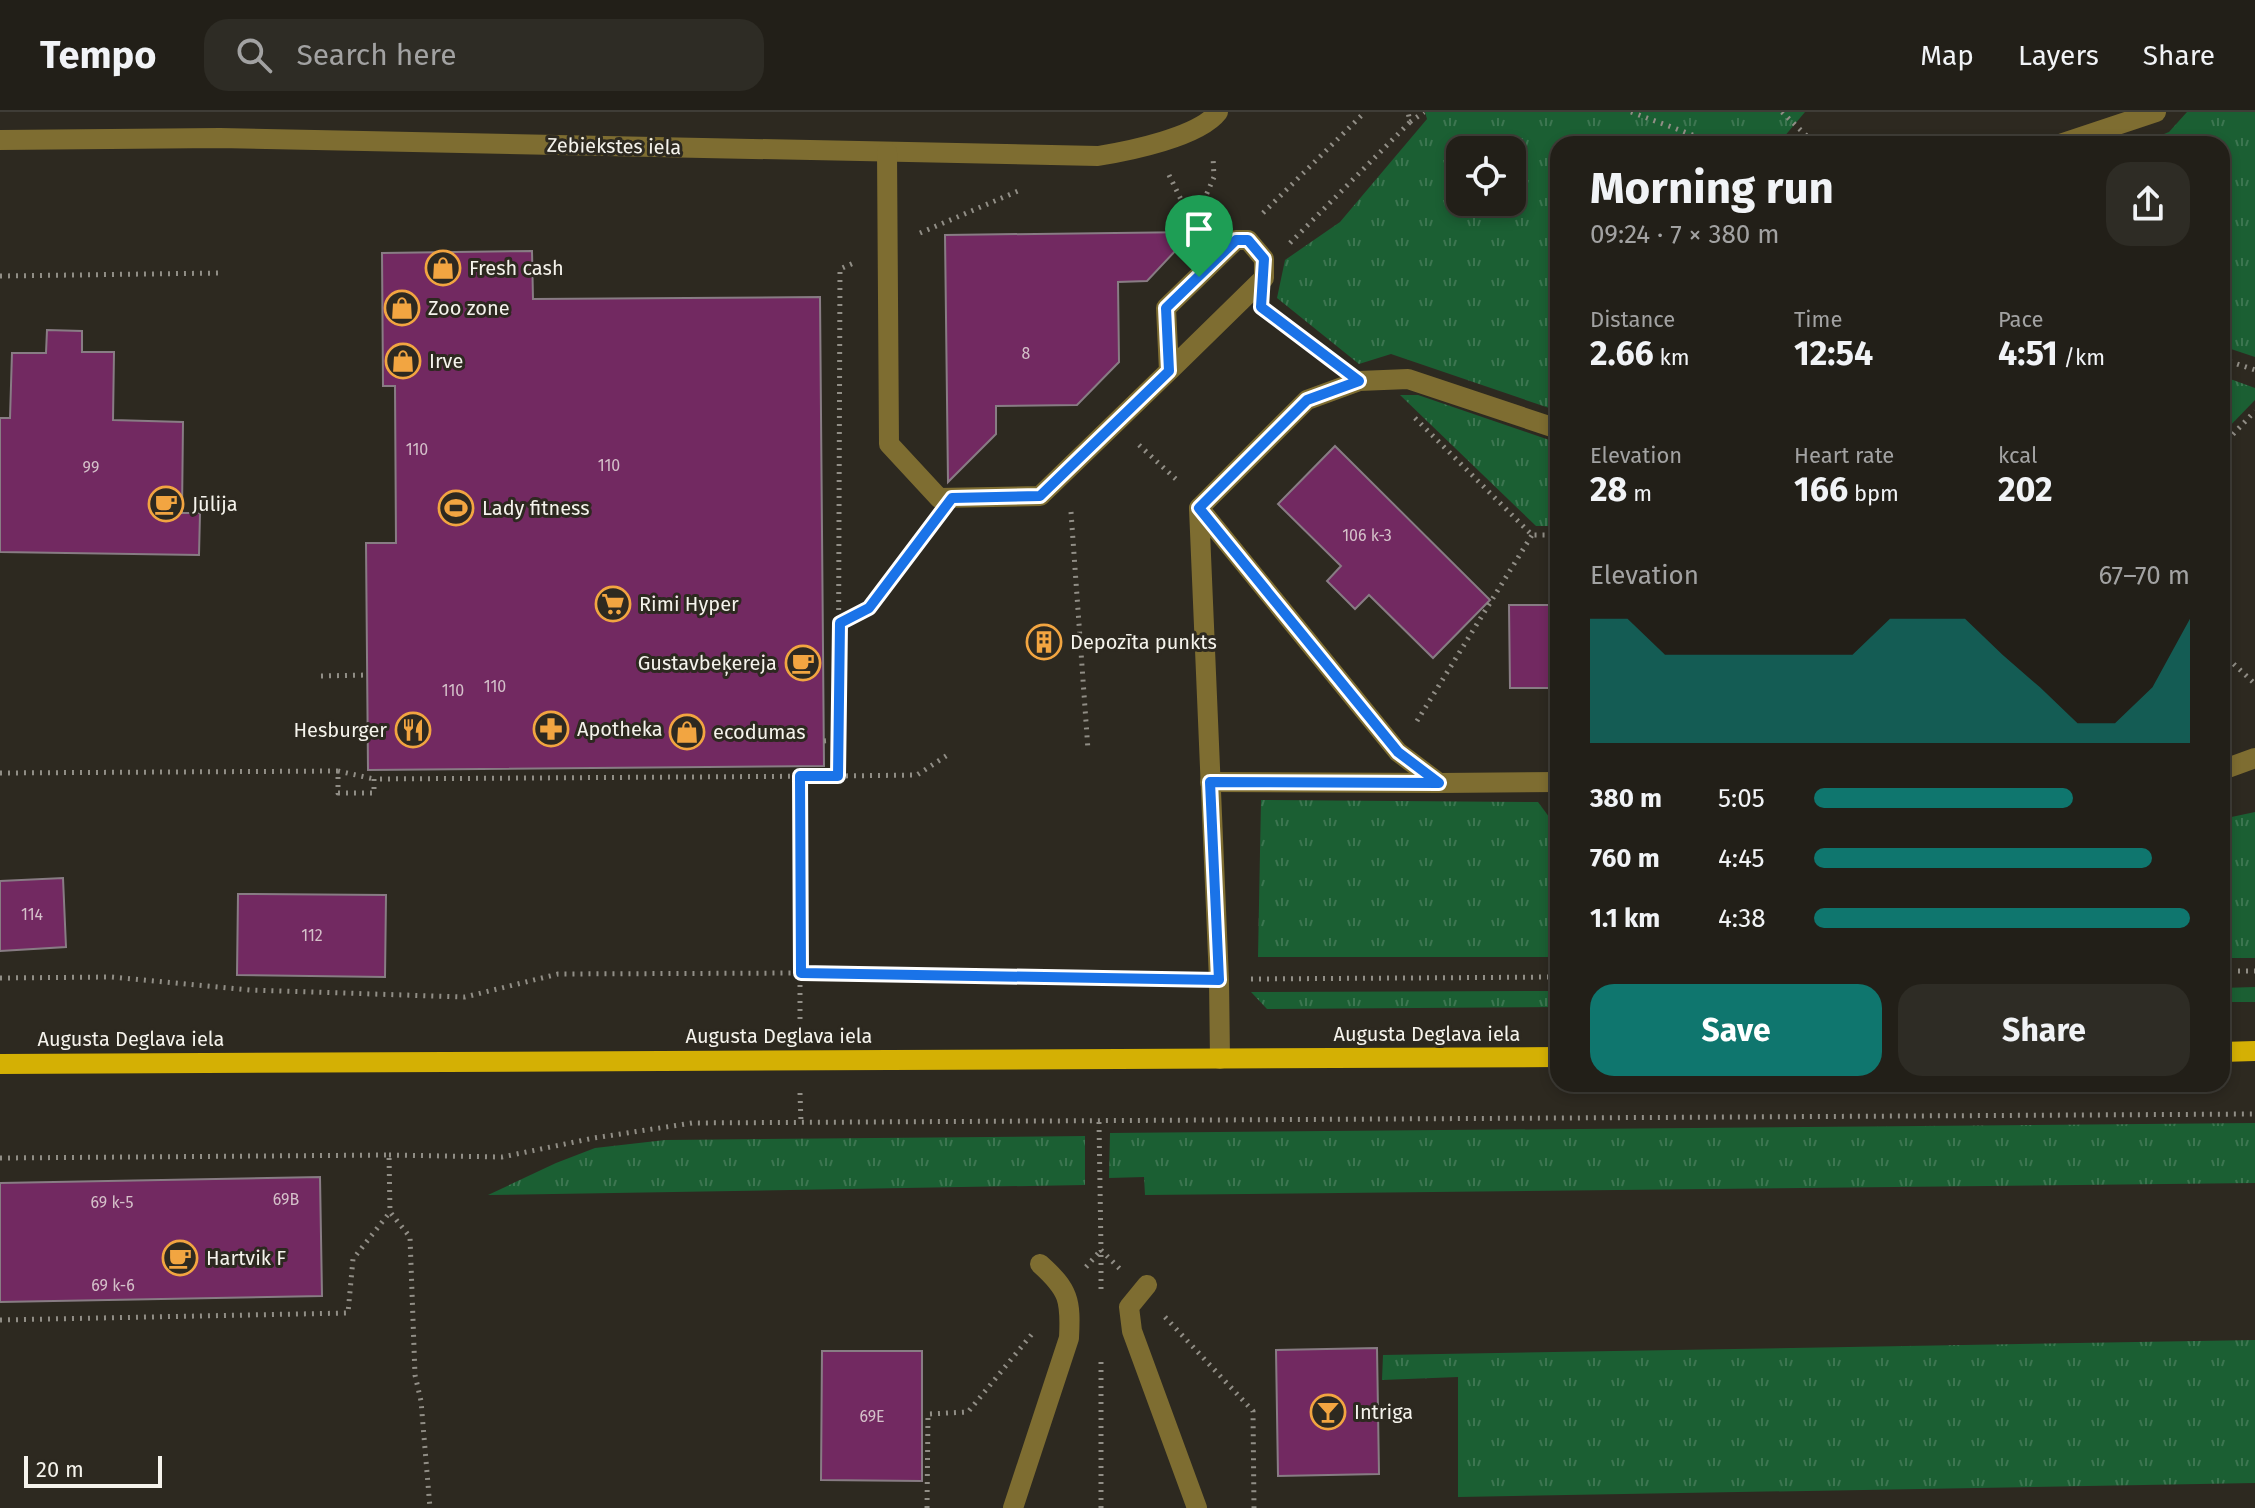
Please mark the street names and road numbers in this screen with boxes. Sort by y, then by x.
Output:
street label: Zebiekstes iela [547,133,681,159]
street label: Augusta Deglava iela [1334,1022,1520,1046]
street label: Augusta Deglava iela [686,1024,872,1048]
street label: Augusta Deglava iela [38,1027,224,1051]

